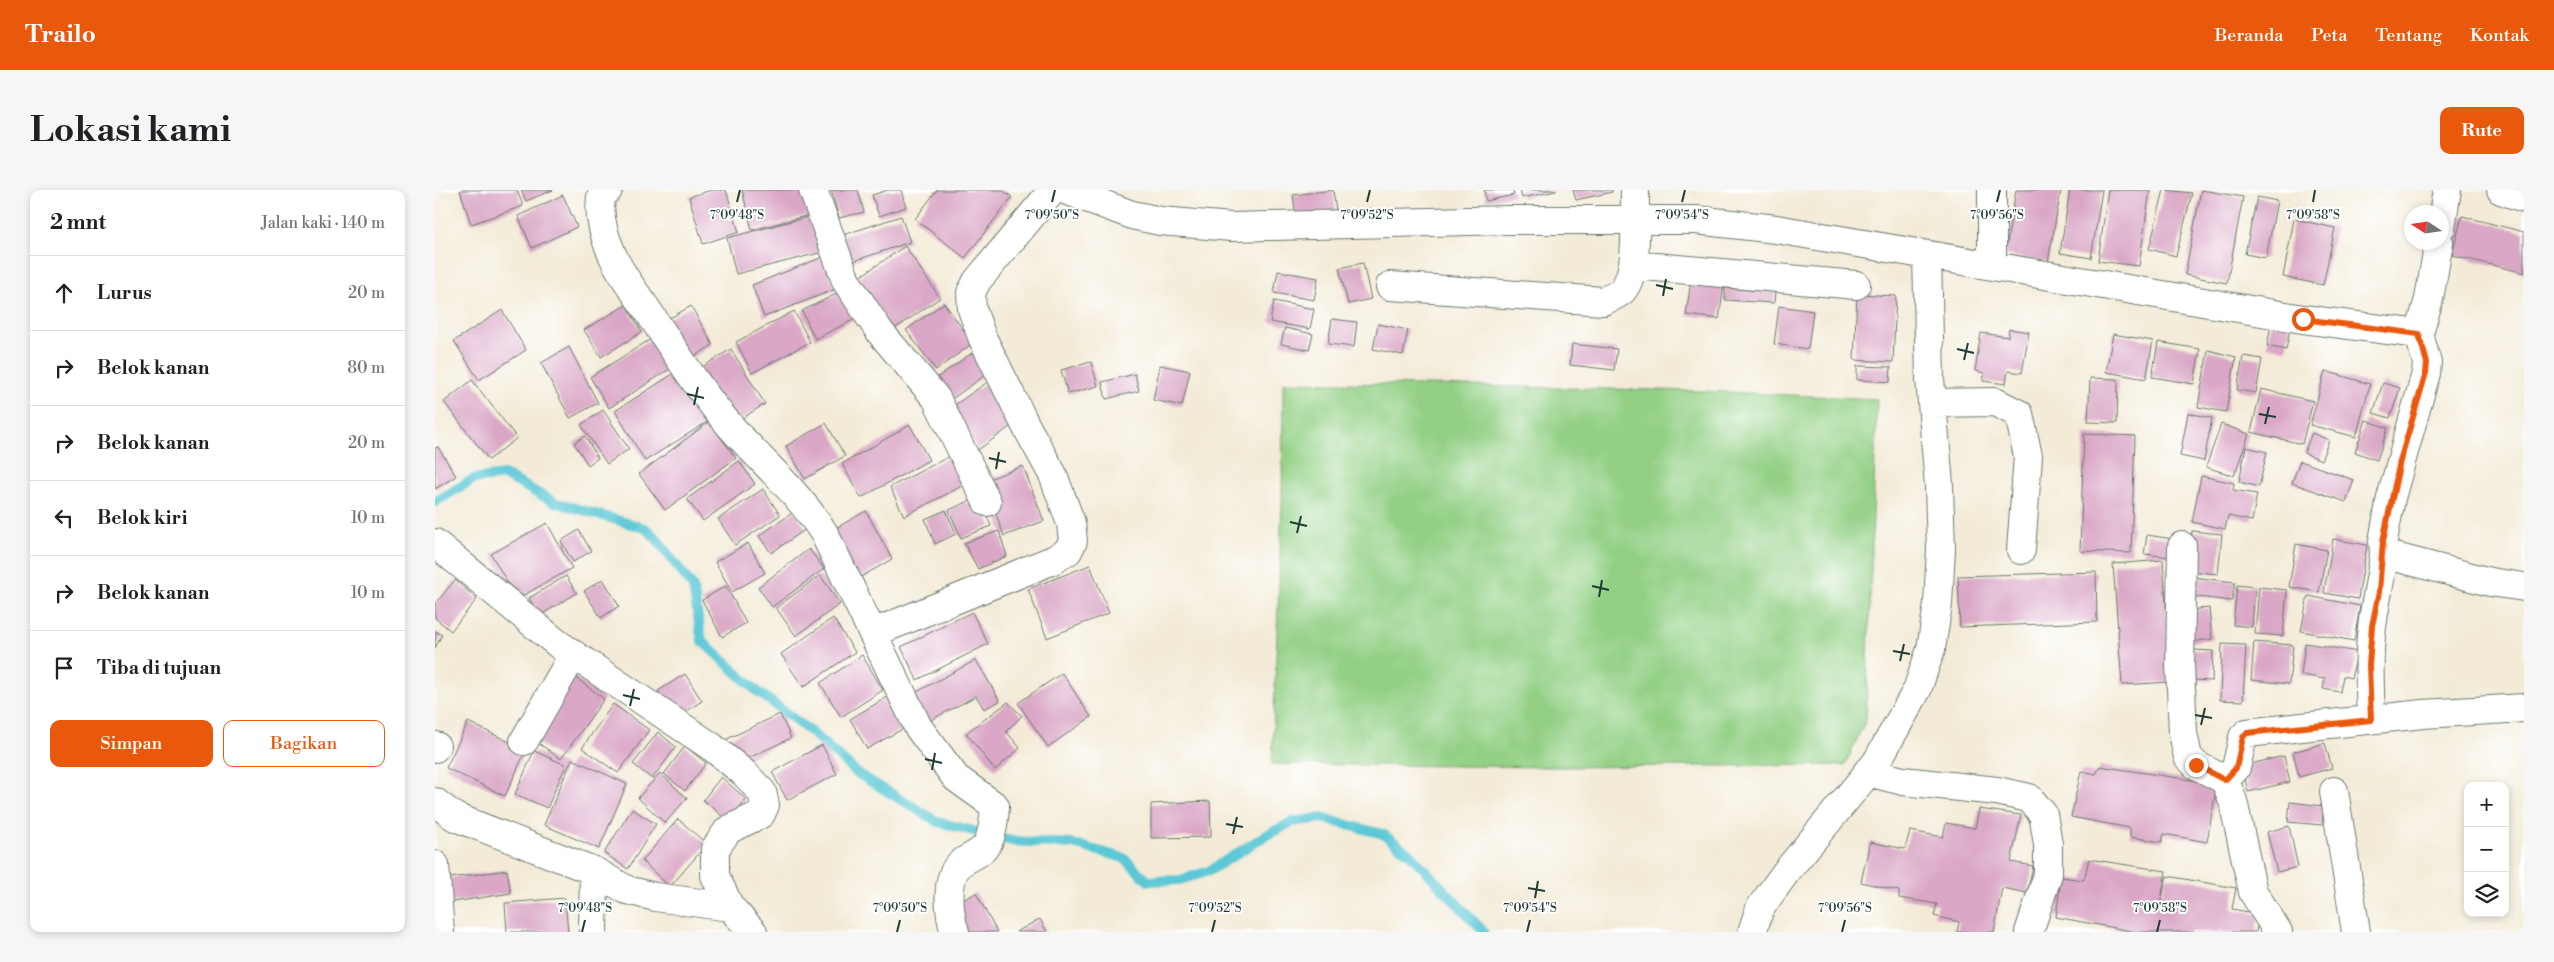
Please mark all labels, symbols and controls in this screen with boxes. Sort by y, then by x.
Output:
text: Trailo [25,20,96,50]
text: Beranda [2215,24,2283,47]
text: Peta [2311,24,2347,47]
text: Tentang [2375,24,2442,47]
text: Kontak [2470,24,2529,47]
button: Rute [2440,107,2524,154]
text: Lokasi kami [30,109,231,152]
north arrow [2404,205,2449,250]
text: 7°09'48"S [710,208,764,223]
text: 7°09'50"S [1025,208,1079,223]
text: 7°09'52"S [1340,208,1394,223]
text: 7°09'54"S [1655,208,1709,223]
text: 7°09'56"S [1970,208,2024,223]
text: 7°09'58"S [2286,208,2340,223]
text: 2 mnt [50,210,106,236]
text: Jalan kaki · 140 m [261,213,385,233]
icon: ahead [50,279,78,307]
text: Lurus [97,281,152,305]
text: 20 m [348,283,385,303]
route start [2292,308,2315,331]
icon: right [50,354,78,382]
text: Belok kanan [97,356,210,380]
text: 80 m [347,358,385,378]
icon: right [50,429,78,457]
text: Belok kanan [97,431,210,455]
text: 20 m [348,433,385,453]
icon: left [50,504,78,532]
text: Belok kiri [97,506,187,530]
text: 10 m [351,508,385,528]
icon: right [50,579,78,607]
text: Belok kanan [97,581,210,605]
text: 10 m [351,583,385,603]
icon: arrive [50,654,78,682]
text: Tiba di tujuan [97,656,221,680]
button: Simpan [50,720,213,767]
button: Bagikan [223,720,385,767]
route end [2185,754,2208,777]
map controls [2464,782,2509,917]
button: + [2464,782,2509,827]
button: − [2464,827,2509,872]
button: layers [2464,872,2509,917]
text: 7°09'48"S [558,901,612,916]
text: 7°09'50"S [873,901,927,916]
text: 7°09'52"S [1188,901,1242,916]
text: 7°09'54"S [1503,901,1557,916]
text: 7°09'56"S [1818,901,1872,916]
text: 7°09'58"S [2133,901,2187,916]

